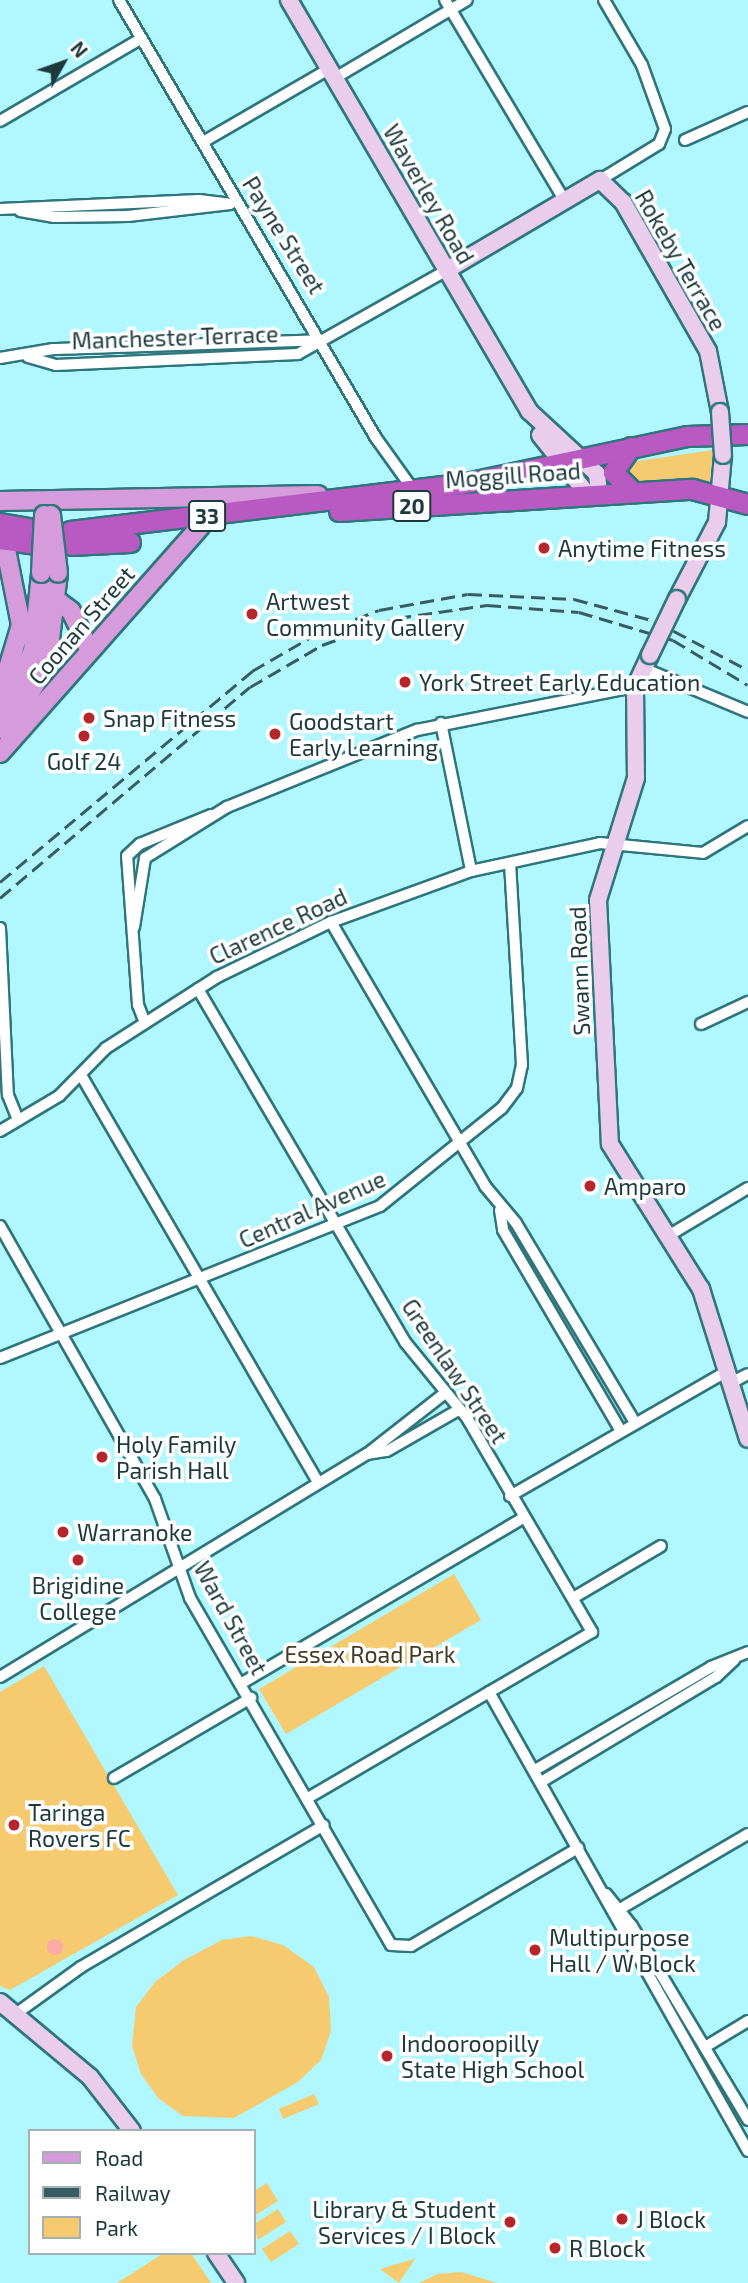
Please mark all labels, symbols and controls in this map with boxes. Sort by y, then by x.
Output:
north arrow [28,28,98,98]
text: N [66,37,93,62]
street label: Waverley Road [378,119,480,269]
street label: Payne Street [237,171,331,299]
street label: Rokeby Terrace [629,184,733,336]
street label: Manchester Terrace [71,320,279,354]
street label: Moggill Road [444,456,582,494]
road number: 20 [391,489,433,524]
road number: 33 [188,498,226,534]
place label: Anytime Fitness [558,534,726,562]
marker: Anytime Fitness [536,540,552,556]
street label: Coonan Street [22,560,140,690]
place label: Artwest Community Gallery [266,587,465,641]
marker: Artwest Community Gallery [244,606,260,622]
place label: York Street Early Education [419,668,701,696]
marker: York Street Early Education [397,674,413,690]
place label: Snap Fitness [103,704,236,732]
place label: Goodstart Early Learning [289,707,439,761]
marker: Snap Fitness [81,710,97,726]
marker: Goodstart Early Learning [267,726,283,742]
marker: Golf 24 [76,728,92,744]
place label: Golf 24 [46,747,122,775]
street label: Clarence Road [205,882,351,970]
street label: Swann Road [563,906,595,1036]
street label: Central Avenue [234,1164,390,1254]
place label: Amparo [604,1172,686,1200]
marker: Amparo [582,1178,598,1194]
street label: Greenlaw Street [396,1293,514,1449]
place label: Holy Family Parish Hall [116,1430,237,1484]
marker: Holy Family Parish Hall [94,1449,110,1465]
place label: Warranoke [77,1518,192,1546]
marker: Warranoke [55,1524,71,1540]
marker: Brigidine College [70,1552,86,1568]
street label: Ward Street [189,1556,273,1680]
place label: Brigidine College [32,1571,124,1625]
park label: Essex Road Park [284,1640,456,1668]
place label: Taringa Rovers FC [28,1798,131,1852]
marker: Taringa Rovers FC [6,1817,22,1833]
place label: Multipurpose Hall / W Block [549,1923,697,1977]
marker: Multipurpose Hall / W Block [527,1942,543,1958]
place label: Indooroopilly State High School [401,2029,584,2083]
marker: Indooroopilly State High School [379,2048,395,2064]
legend [28,2129,256,2255]
text: Road [95,2145,143,2170]
text: Railway [95,2180,171,2205]
place label: Library & Student Services / I Block [312,2195,496,2249]
place label: J Block [636,2205,706,2233]
marker: J Block [614,2211,630,2227]
marker: Library & Student Services / I Block [502,2214,518,2230]
text: Park [95,2215,138,2240]
place label: R Block [569,2234,645,2262]
marker: R Block [547,2240,563,2256]

